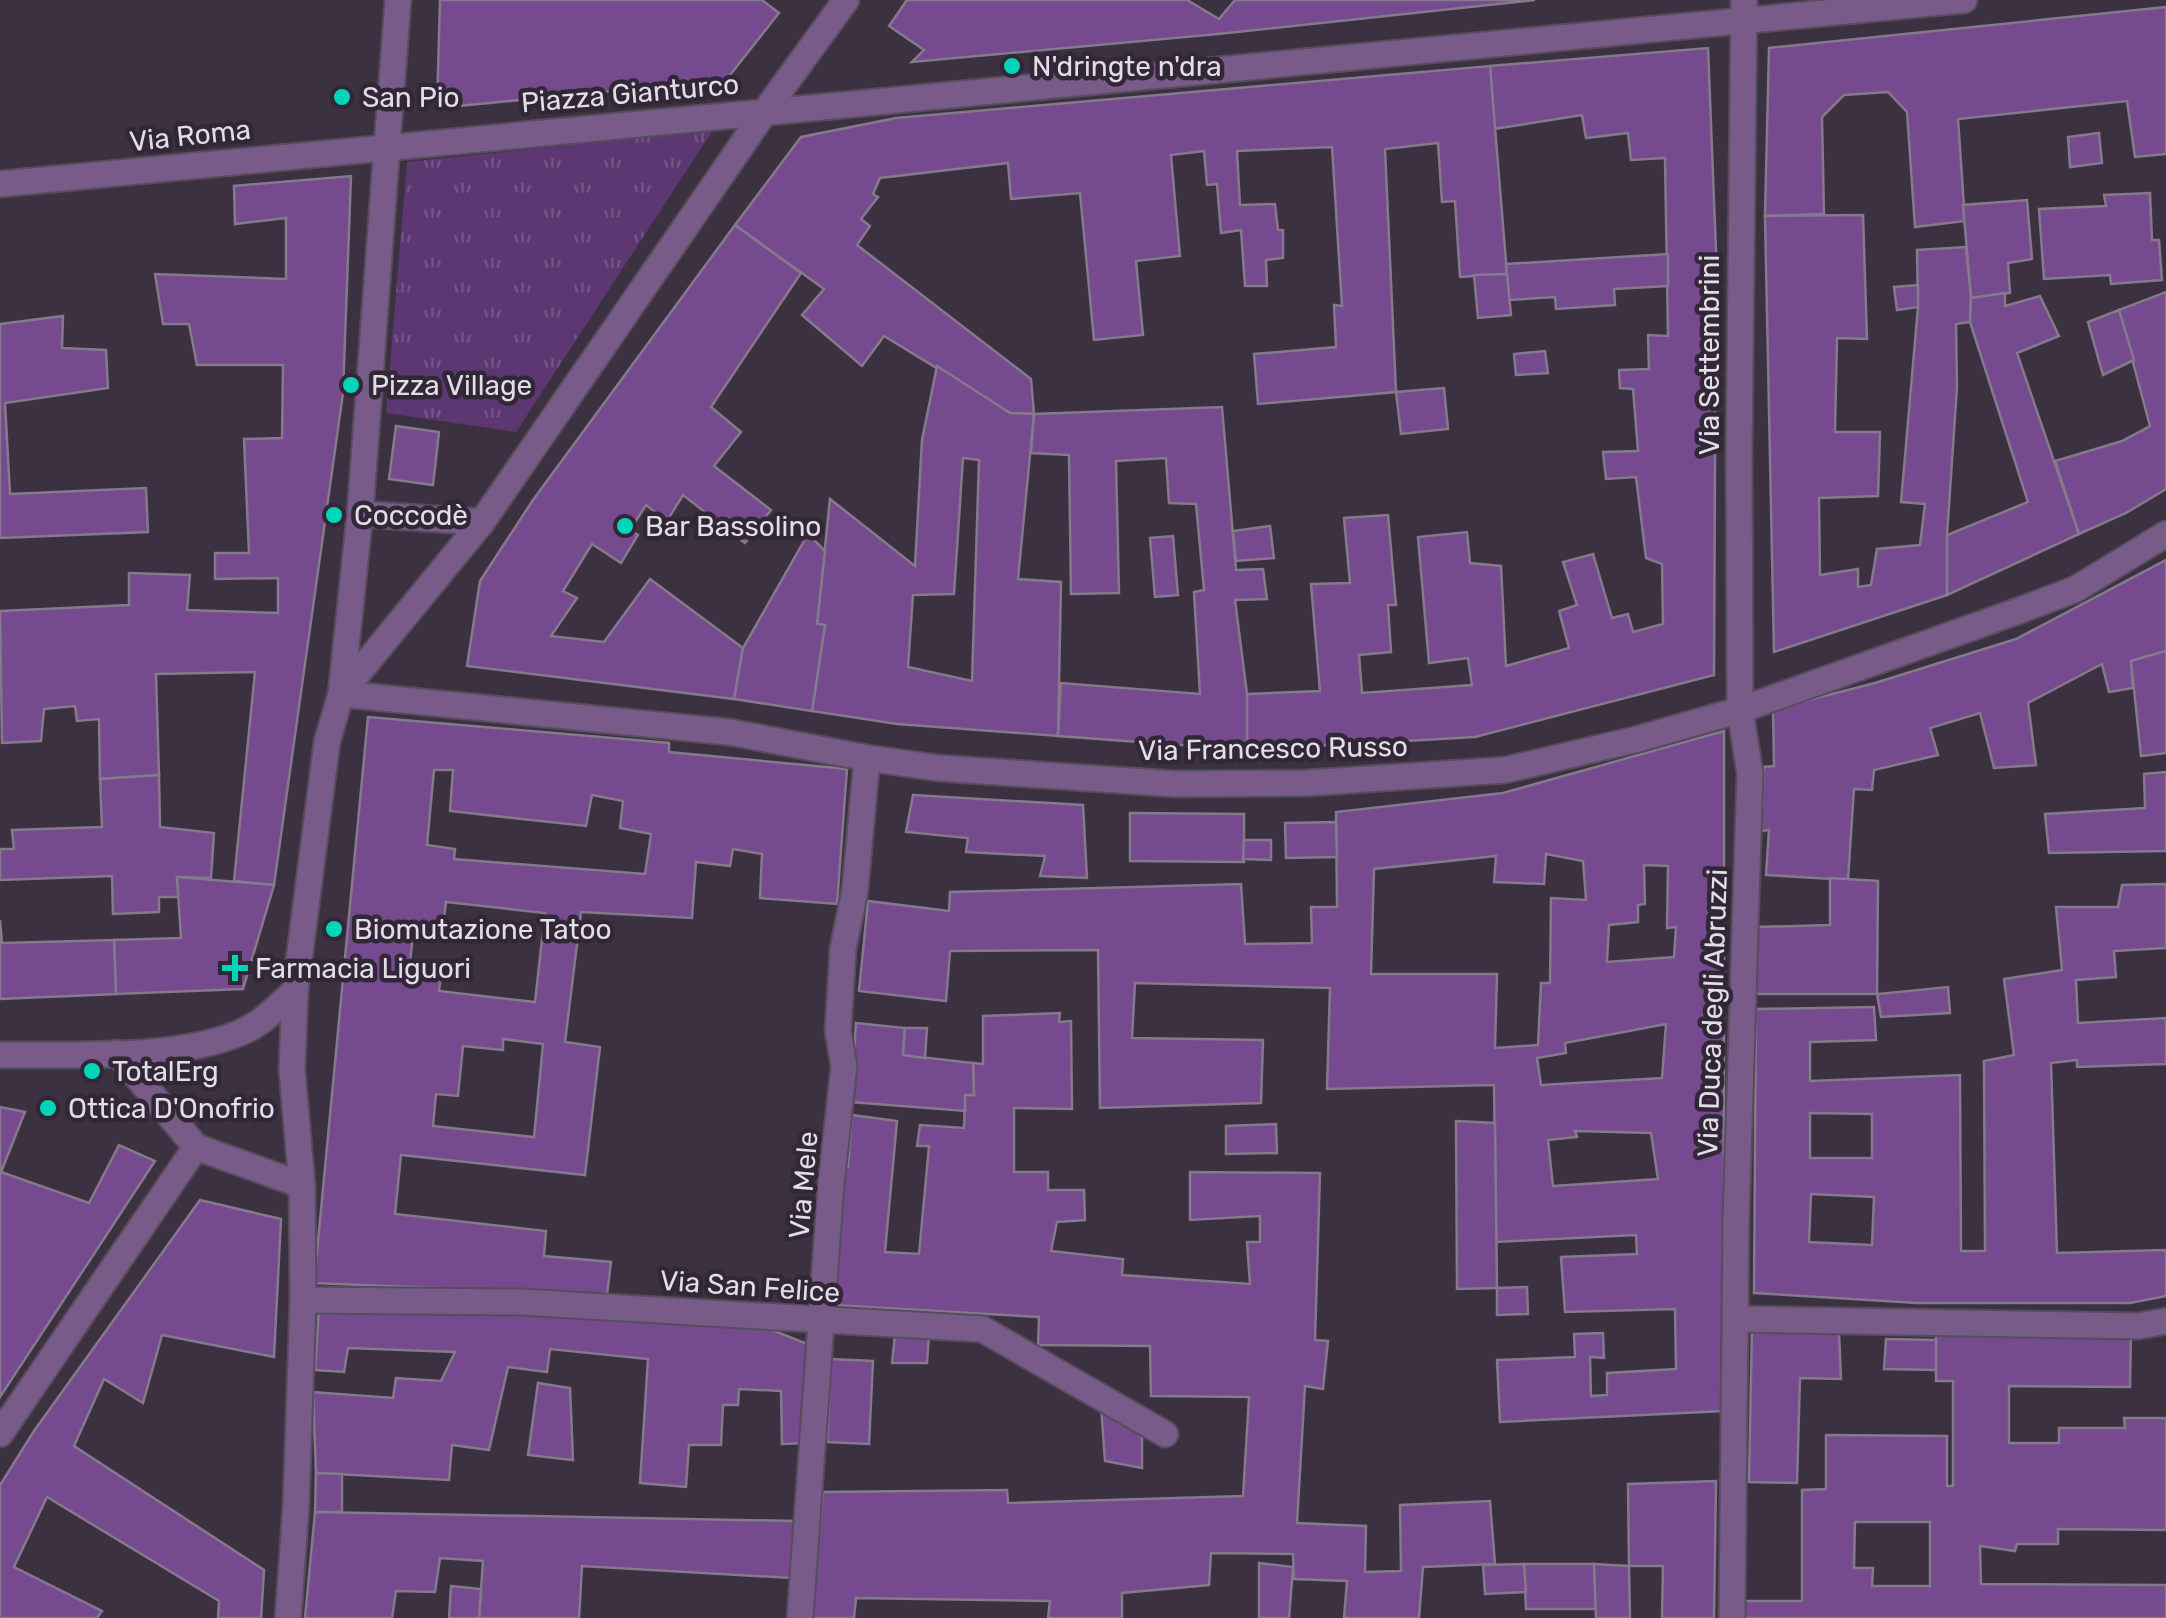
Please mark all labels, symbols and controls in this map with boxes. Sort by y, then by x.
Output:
place label: N'dringte n'dra [1032,50,1222,83]
marker: N'dringte n'dra [1001,55,1023,77]
street label: Piazza Gianturco [520,68,740,119]
place label: San Pio [362,81,460,114]
marker: San Pio [331,86,353,108]
street label: Via Roma [128,113,252,158]
street label: Via Settembrini [1693,255,1726,455]
place label: Pizza Village [371,369,532,402]
marker: Pizza Village [340,374,362,396]
place label: Coccodè [354,499,468,532]
marker: Coccodè [323,504,345,526]
place label: Bar Bassolino [645,510,821,543]
marker: Bar Bassolino [614,515,636,537]
street label: Via Francesco Russo [1138,730,1408,767]
street label: Via Duca degli Abruzzi [1691,868,1734,1158]
place label: Biomutazione Tatoo [354,913,612,946]
marker: Biomutazione Tatoo [323,918,345,940]
place label: Farmacia Liguori [255,952,471,985]
marker: Farmacia Liguori [224,957,246,979]
place label: TotalErg [112,1055,219,1088]
marker: TotalErg [81,1060,103,1082]
place label: Ottica D'Onofrio [68,1092,275,1125]
marker: Ottica D'Onofrio [37,1097,59,1119]
street label: Via Mele [782,1130,825,1240]
street label: Via San Felice [659,1264,841,1309]

